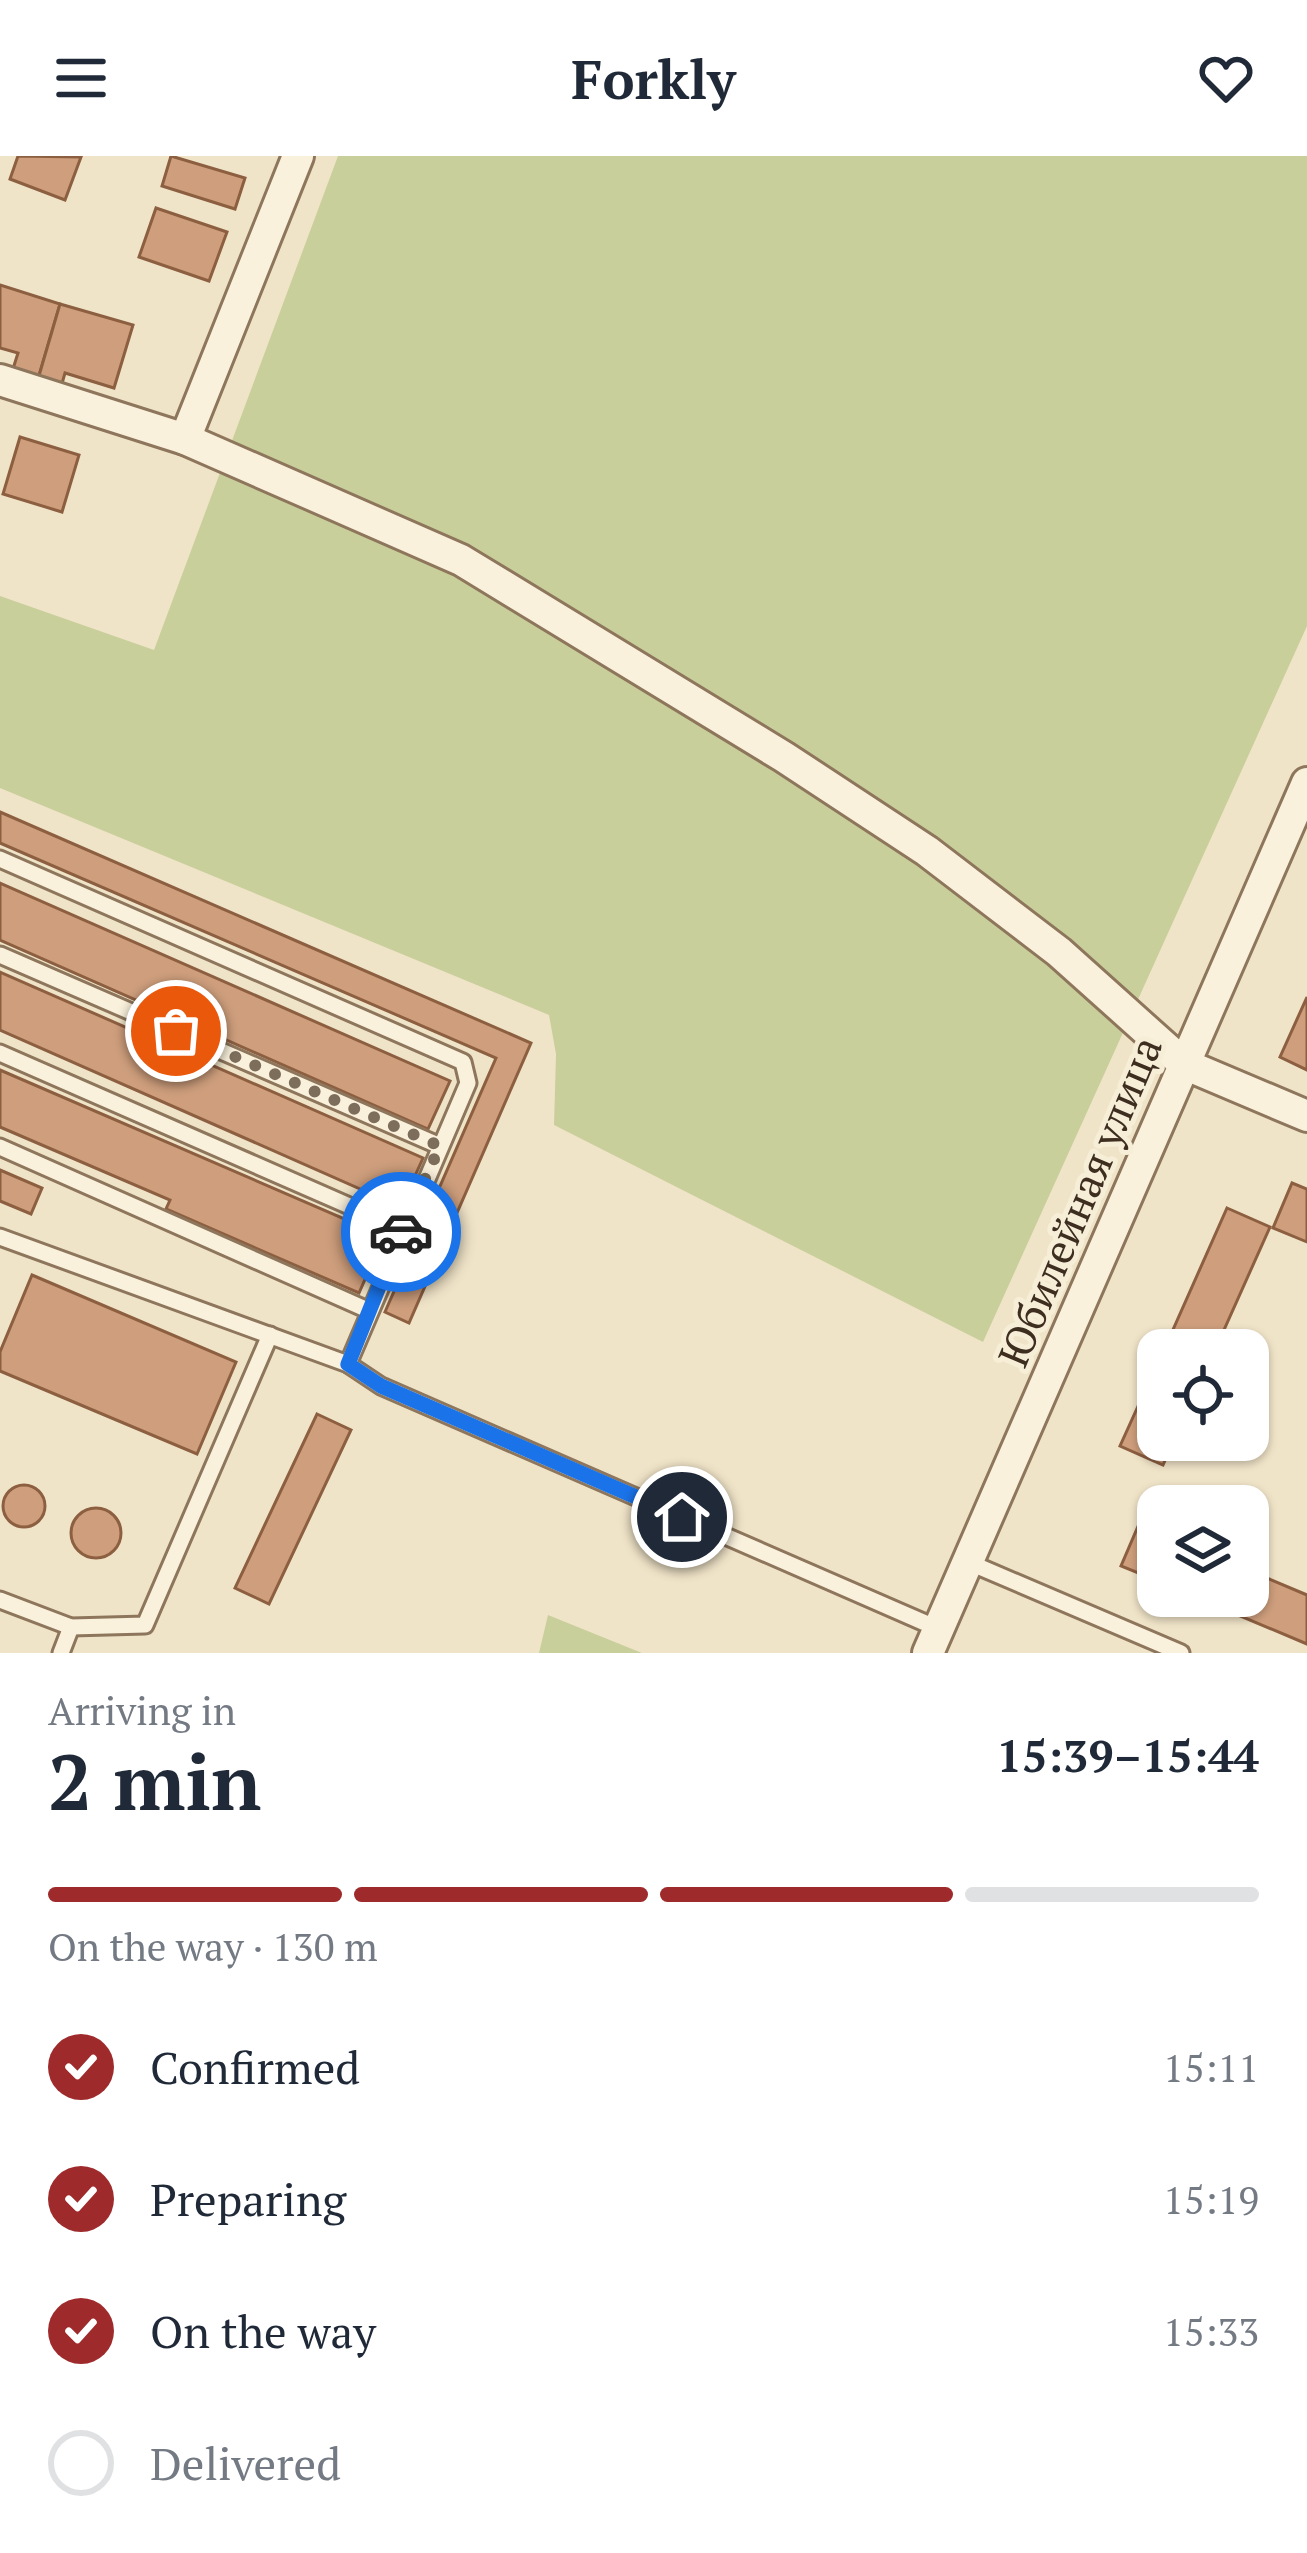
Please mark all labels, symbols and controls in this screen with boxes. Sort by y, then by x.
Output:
text: Forkly [571,43,736,114]
icon: menu [48,45,114,111]
icon: heart [1193,45,1259,111]
pin [125,980,227,1082]
icon: bag [143,998,209,1064]
street label: Юбилейная улица [984,1027,1174,1375]
courier [341,1172,461,1292]
icon: car [368,1199,434,1265]
map controls [1137,1329,1269,1617]
button: locate [1137,1329,1269,1461]
pin [631,1466,733,1568]
icon: home [649,1484,715,1550]
button: layers [1137,1485,1269,1617]
text: Arriving in [48,1684,236,1736]
text: 15:39–15:44 [997,1725,1259,1785]
text: 2 min [48,1729,261,1832]
text: On the way · 130 m [48,1920,378,1972]
icon: check [48,2034,114,2100]
text: Confirmed [150,2037,360,2097]
text: 15:11 [1163,2041,1259,2093]
icon: check [48,2166,114,2232]
text: Preparing [150,2169,346,2229]
text: 15:19 [1163,2173,1259,2225]
icon: check [48,2298,114,2364]
text: On the way [150,2301,376,2361]
text: 15:33 [1163,2305,1259,2357]
text: Delivered [150,2433,341,2493]

